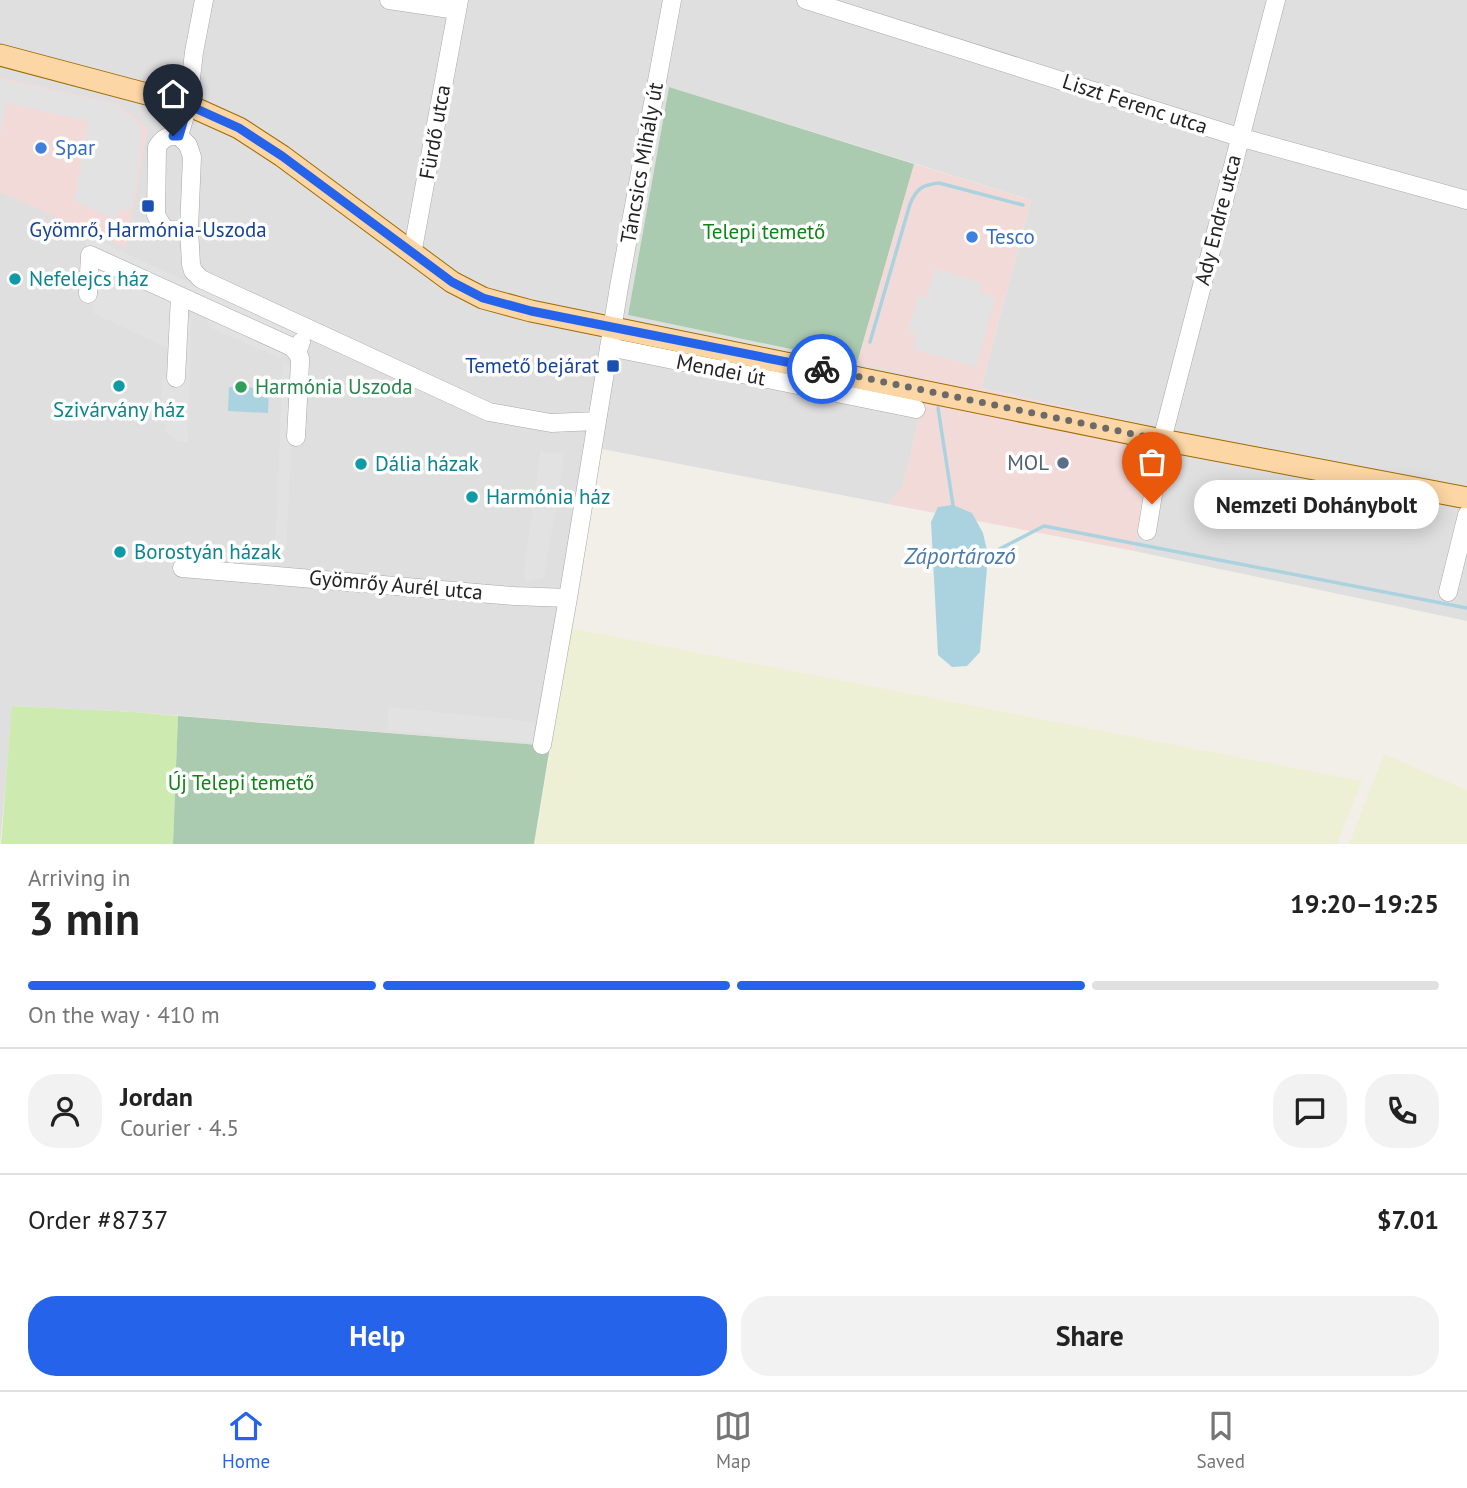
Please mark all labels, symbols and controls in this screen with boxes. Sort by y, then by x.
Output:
pin [143,64,203,136]
street label: Liszt Ferenc utca [1059,67,1211,140]
icon: home [154,75,192,113]
street label: Táncsics Mihály út [614,80,669,246]
street label: Fürdő utca [413,83,456,181]
place label: Spar [55,134,95,161]
marker: Spar [33,140,49,156]
street label: Ady Endre utca [1188,152,1247,288]
marker: Gyömrő, Harmónia-Uszoda [140,198,156,214]
place label: Gyömrő, Harmónia-Uszoda [29,216,267,243]
park label: Telepi temető [703,218,825,245]
place label: Tesco [986,223,1035,250]
marker: Tesco [964,229,980,245]
place label: Nefelejcs ház [29,265,149,292]
marker: Nefelejcs ház [7,271,23,287]
courier [787,334,857,404]
street label: Mendei út [674,348,768,391]
icon: bike [803,350,841,388]
place label: Temető bejárat [465,352,599,379]
marker: Temető bejárat [605,358,621,374]
place label: Harmónia Uszoda [255,373,413,400]
marker: Szivárvány ház [111,378,127,394]
marker: Harmónia Uszoda [233,379,249,395]
place label: Szivárvány ház [53,396,185,423]
pin [1122,432,1182,504]
icon: bag [1133,443,1171,481]
place label: MOL [1007,449,1049,476]
place label: Dália házak [375,450,479,477]
marker: MOL [1055,455,1071,471]
marker: Dália házak [353,456,369,472]
callout: Nemzeti Dohánybolt [1194,480,1439,528]
place label: Harmónia ház [486,483,610,510]
marker: Harmónia ház [464,489,480,505]
text: Nemzeti Dohánybolt [1216,490,1417,519]
place label: Borostyán házak [134,538,281,565]
water label: Záportározó [903,541,1016,570]
marker: Borostyán házak [112,544,128,560]
street label: Gyömrőy Aurél utca [308,563,484,606]
park label: Új Telepi temető [168,769,314,796]
text: Arriving in [28,863,130,892]
text: 19:20–19:25 [1290,887,1439,920]
text: 3 min [28,888,140,948]
text: On the way · 410 m [28,1000,220,1029]
button: person [28,1074,102,1148]
button: chat [1273,1074,1347,1148]
button: phone [1365,1074,1439,1148]
text: Jordan [120,1080,193,1113]
text: Courier · 4.5 [120,1113,239,1142]
text: Order #8737 [28,1203,168,1236]
text: $7.01 [1377,1203,1439,1236]
button: Help [28,1296,727,1376]
button: Share [741,1296,1439,1376]
tab: Home [222,1407,270,1473]
tab: Map [714,1407,752,1473]
tab: Saved [1197,1407,1245,1473]

